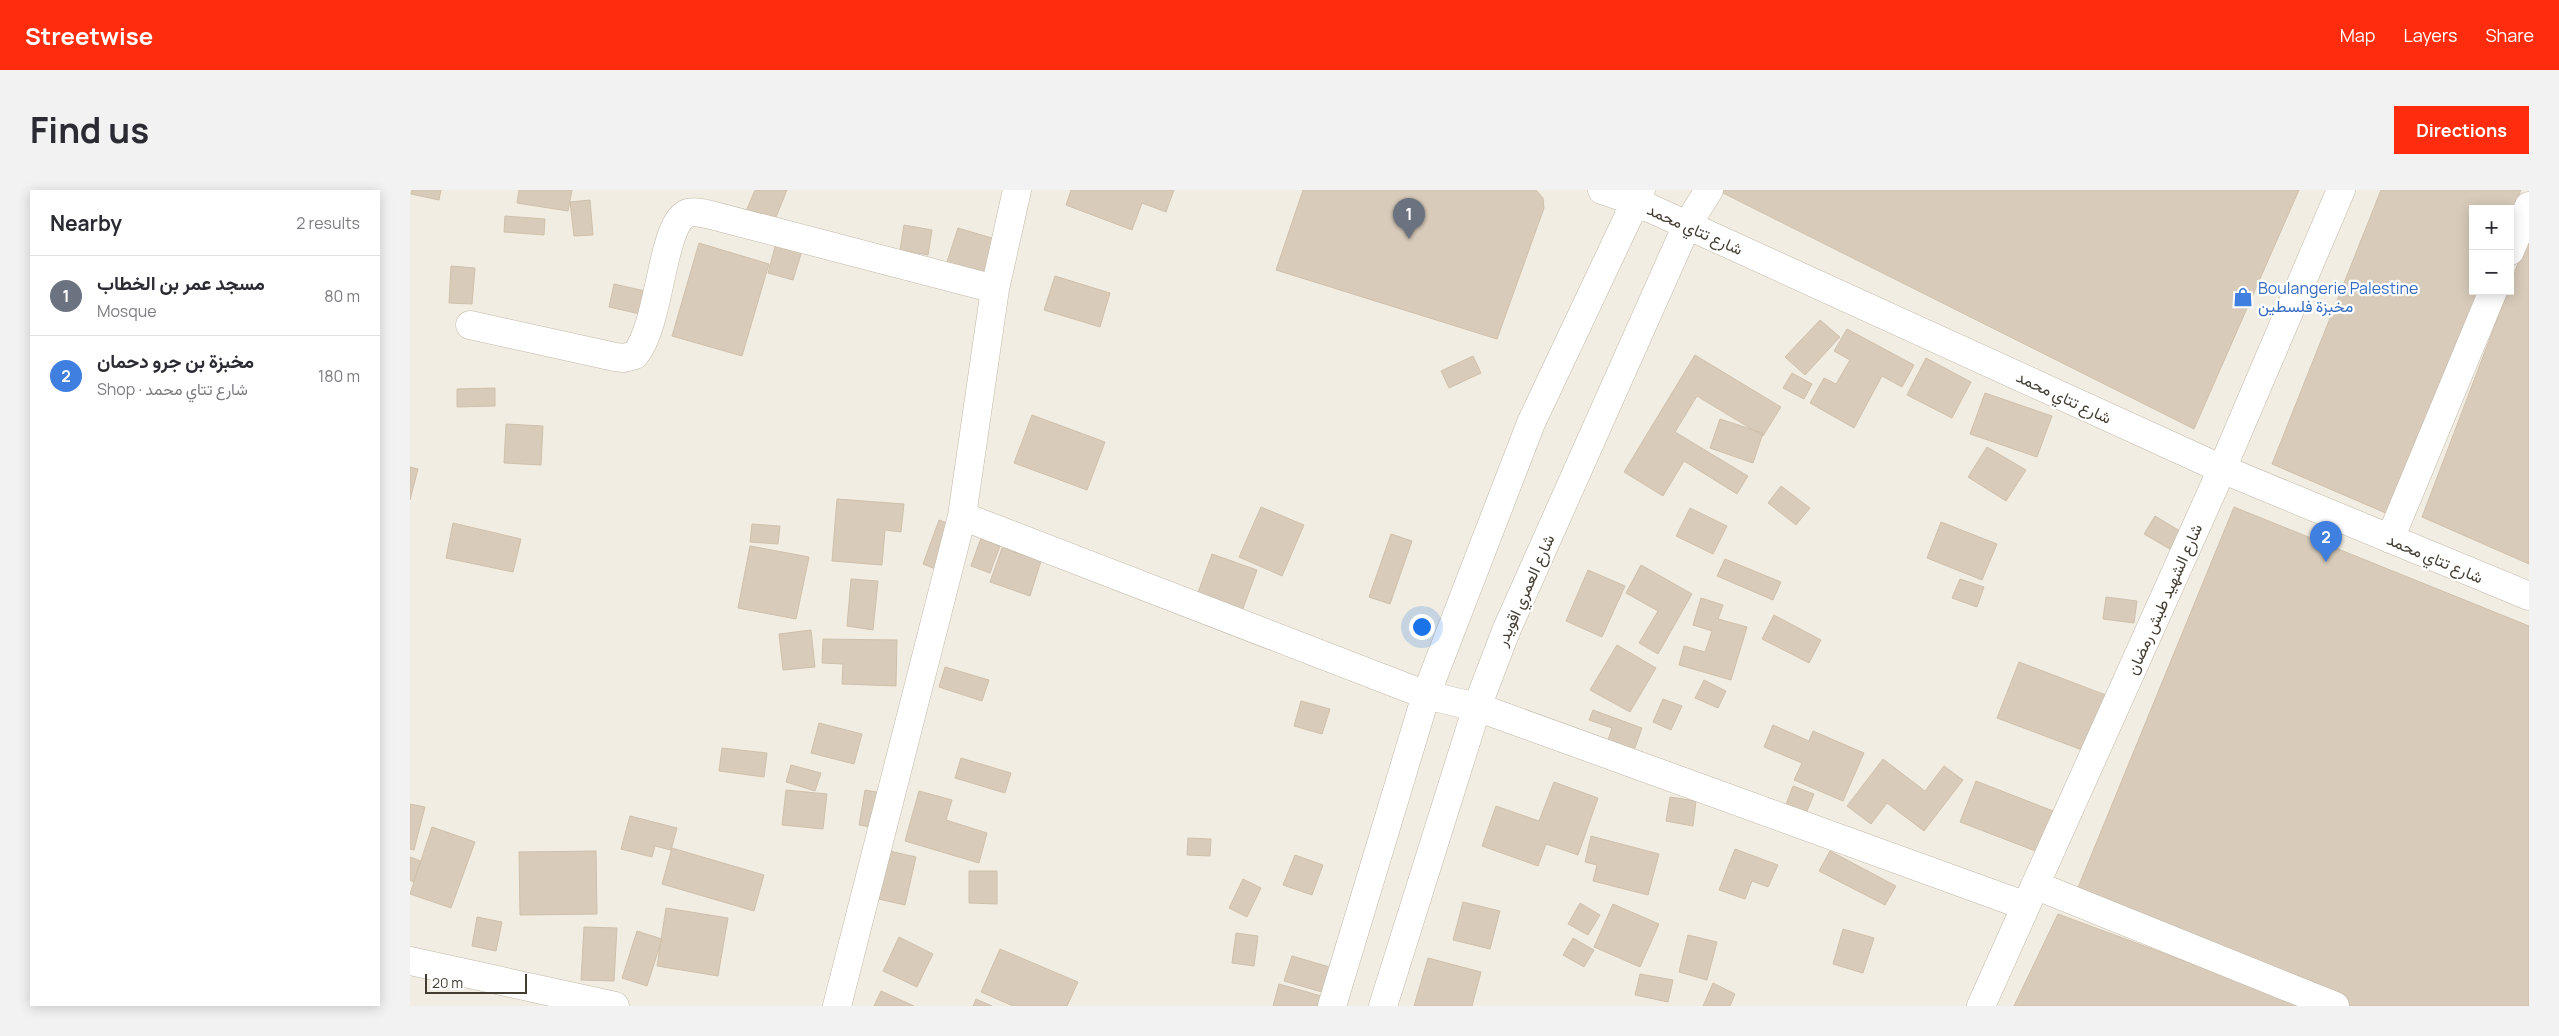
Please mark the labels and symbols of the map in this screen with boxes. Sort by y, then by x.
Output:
pin: 1 [1393,198,1425,239]
street label: شارع تتاي محمد [1642,198,1746,263]
place label: Boulangerie Palestine مخبزة فلسطين [2258,277,2418,317]
shop icon: Boulangerie Palestine مخبزة فلسطين [2232,286,2254,308]
street label: شارع تتاي محمد [2012,365,2115,431]
street label: شارع الشهيد طبش رمضان [2121,520,2208,678]
pin: 2 [2310,521,2342,562]
street label: شارع تتاي محمد [2382,528,2487,591]
street label: شارع العمري اقويدر [1490,531,1562,651]
your location [1409,614,1435,640]
scale bar [425,971,528,994]

